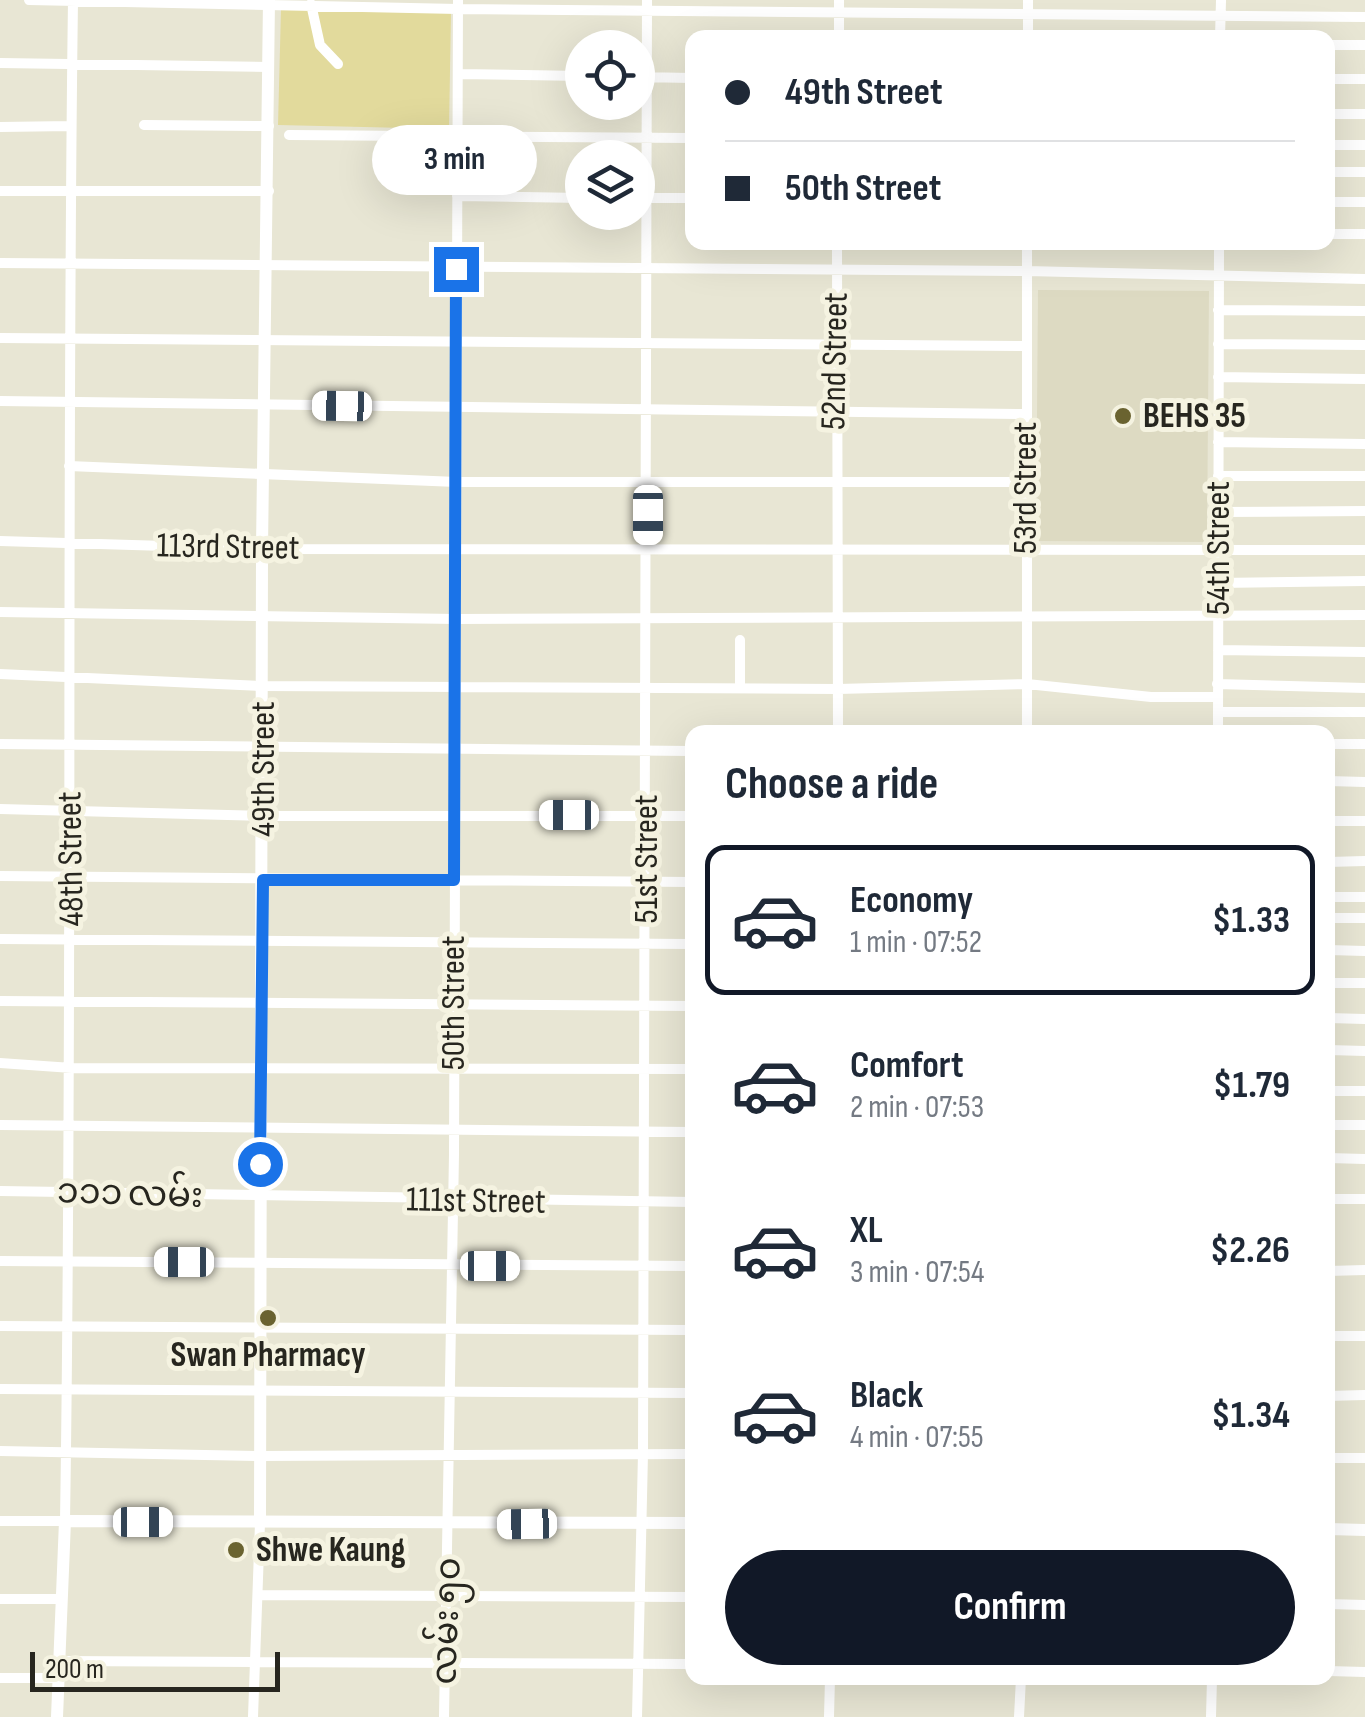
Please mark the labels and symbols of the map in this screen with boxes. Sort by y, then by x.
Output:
callout: 3 min [374,124,538,194]
route end [434,247,479,292]
street label: 52nd Street [812,292,858,430]
car [312,390,372,422]
place label: BEHS 35 [1143,395,1246,438]
marker: BEHS 35 [1112,405,1134,427]
street label: 53rd Street [1004,422,1047,554]
street label: 54th Street [1197,481,1240,615]
car [633,485,663,545]
street label: 113rd Street [156,524,300,570]
street label: 49th Street [242,701,285,837]
street label: 48th Street [48,791,94,927]
street label: 51st Street [625,795,668,923]
car [539,800,599,830]
street label: 50th Street [432,936,475,1070]
route start [238,1142,283,1187]
street label: ၁၁၁ လမ်း [56,1166,204,1218]
street label: 111st Street [406,1178,546,1224]
car [154,1247,214,1277]
car [460,1251,520,1281]
marker: Swan Pharmacy [257,1307,279,1329]
place label: Swan Pharmacy [170,1334,366,1377]
car [113,1507,173,1537]
car [497,1508,557,1540]
place label: Shwe Kaung [256,1529,406,1572]
marker: Shwe Kaung [225,1539,247,1561]
street label: လမ်း ၅၀ [419,1557,476,1685]
scale bar [30,1647,280,1692]

